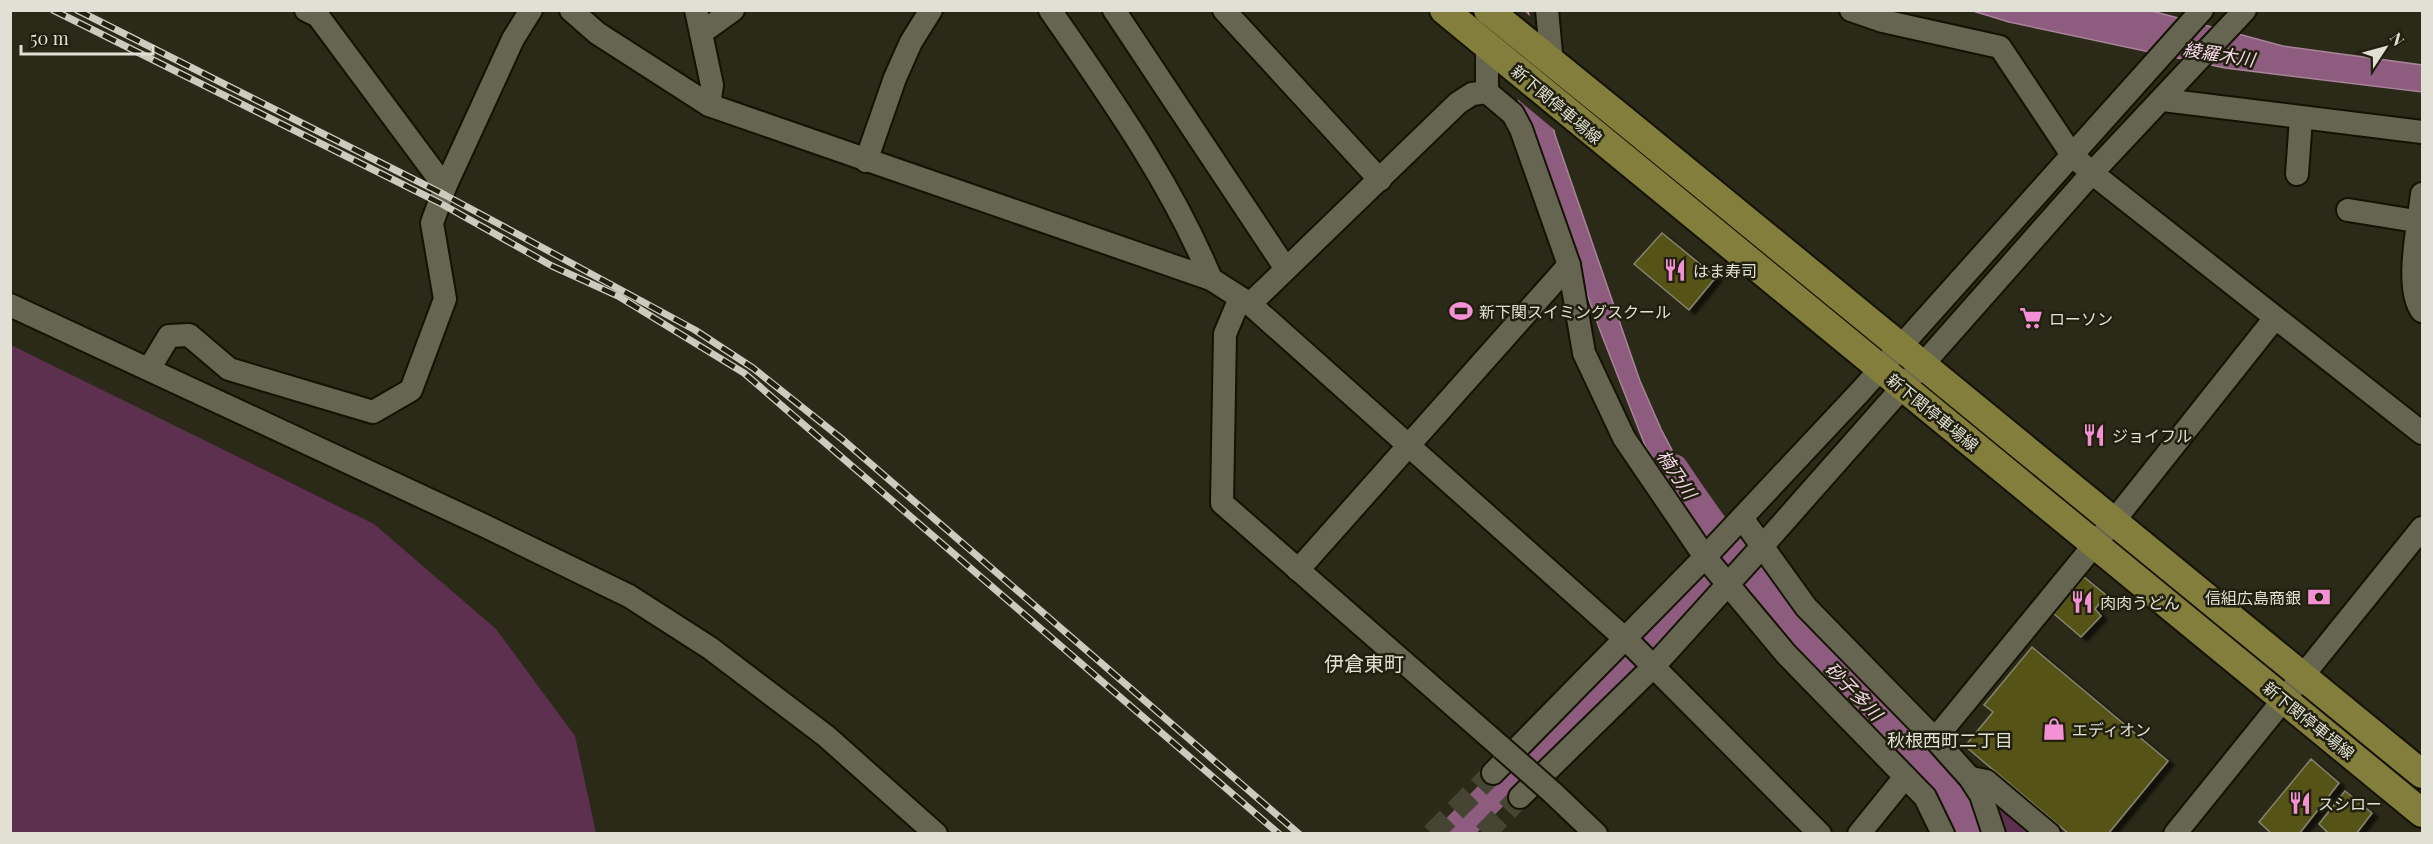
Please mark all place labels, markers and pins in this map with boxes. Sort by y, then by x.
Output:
restaurant icon: はま寿司 [1662,257,1688,283]
place label: はま寿司 [1693,260,1757,281]
sports icon: 新下関スイミングスクール [1448,298,1474,324]
place label: 新下関スイミングスクール [1479,301,1671,322]
supermarket icon: ローソン [2018,305,2044,331]
place label: ローソン [2049,308,2113,329]
restaurant icon: ジョイフル [2081,422,2107,448]
place label: ジョイフル [2112,425,2192,446]
bank icon: 信組広島商銀 [2306,584,2332,610]
place label: 信組広島商銀 [2205,587,2301,608]
restaurant icon: 肉肉うどん [2069,589,2095,615]
place label: 肉肉うどん [2100,592,2180,613]
shop icon: エディオン [2041,716,2067,742]
place label: エディオン [2072,719,2151,740]
restaurant icon: スシロー [2287,790,2313,816]
place label: スシロー [2318,793,2382,814]

